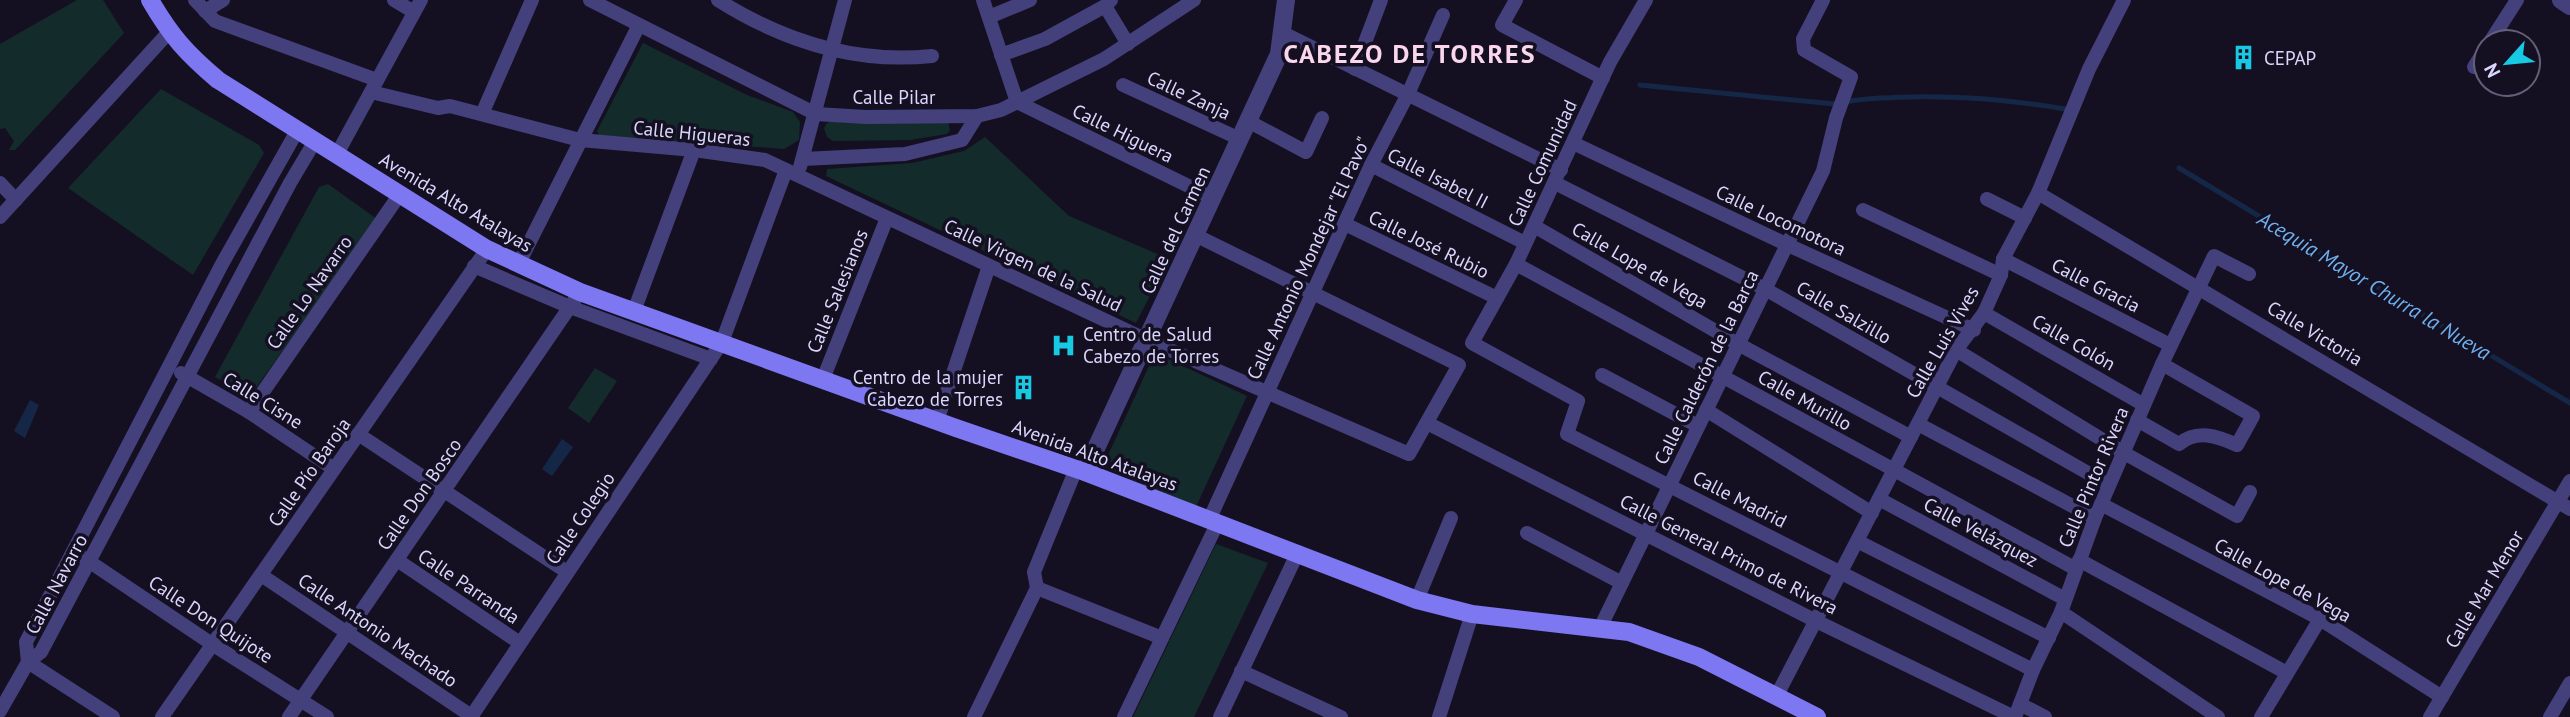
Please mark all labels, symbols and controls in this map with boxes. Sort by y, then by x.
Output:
north arrow [2472,28,2542,98]
district label: CABEZO DE TORRES [1284,37,1536,70]
building icon: CEPAP [2230,44,2258,72]
place label: CEPAP [2264,46,2316,70]
text: N [2478,60,2505,82]
street label: Calle Zanja [1143,65,1235,125]
street label: Calle Pilar [853,85,936,109]
street label: Calle Comunidad [1502,96,1582,230]
street label: Calle Higuera [1068,98,1178,168]
street label: Calle Higueras [632,115,752,151]
street label: Calle Antonio Mondejar "El Pavo" [1241,133,1375,383]
street label: Calle Isabel II [1383,142,1493,214]
street label: Avenida Alto Atalayas [375,147,537,257]
street label: Calle del Carmen [1135,162,1215,298]
street label: Calle Locomotora [1712,179,1850,261]
street label: Calle José Rubio [1365,204,1493,284]
water label: Acequia Mayor Churra la Nueva [2252,205,2496,366]
street label: Calle Virgen de la Salud [940,213,1126,317]
street label: Calle Lope de Vega [1568,216,1712,314]
street label: Calle Salesianos [801,226,873,356]
street label: Calle Lo Navarro [261,230,357,354]
street label: Calle Gracia [2048,252,2144,318]
street label: Calle Calderón de la Barca [1648,266,1764,468]
street label: Calle Salzillo [1792,275,1896,349]
street label: Calle Luis Vives [1900,282,1984,402]
street label: Calle Victoria [2263,295,2367,371]
street label: Calle Colón [2028,309,2120,375]
place label: Centro de Salud Cabezo de Torres [1083,322,1219,368]
hospital icon: Centro de Salud Cabezo de Torres [1049,331,1077,359]
street label: Calle Murillo [1754,364,1856,436]
place label: Centro de la mujer Cabezo de Torres [853,365,1004,411]
street label: Calle Cisne [219,366,307,434]
building icon: Centro de la mujer Cabezo de Torres [1009,374,1037,402]
street label: Calle Pintor Rivera [2053,403,2133,551]
street label: Calle Pío Baroja [263,413,355,531]
street label: Avenida Alto Atalayas [1009,414,1181,496]
street label: Calle Don Bosco [371,433,467,555]
street label: Calle Madrid [1689,465,1791,533]
street label: Calle Colegio [540,467,620,569]
street label: Calle General Primo de Rivera [1616,488,1842,620]
street label: Calle Velázquez [1920,492,2042,572]
street label: Calle Mar Menor [2439,525,2529,652]
street label: Calle Navarro [20,530,92,638]
street label: Calle Lope de Vega [2210,532,2356,628]
street label: Calle Parranda [414,543,524,629]
street label: Calle Antonio Machado [294,568,462,692]
street label: Calle Don Quijote [144,570,278,668]

